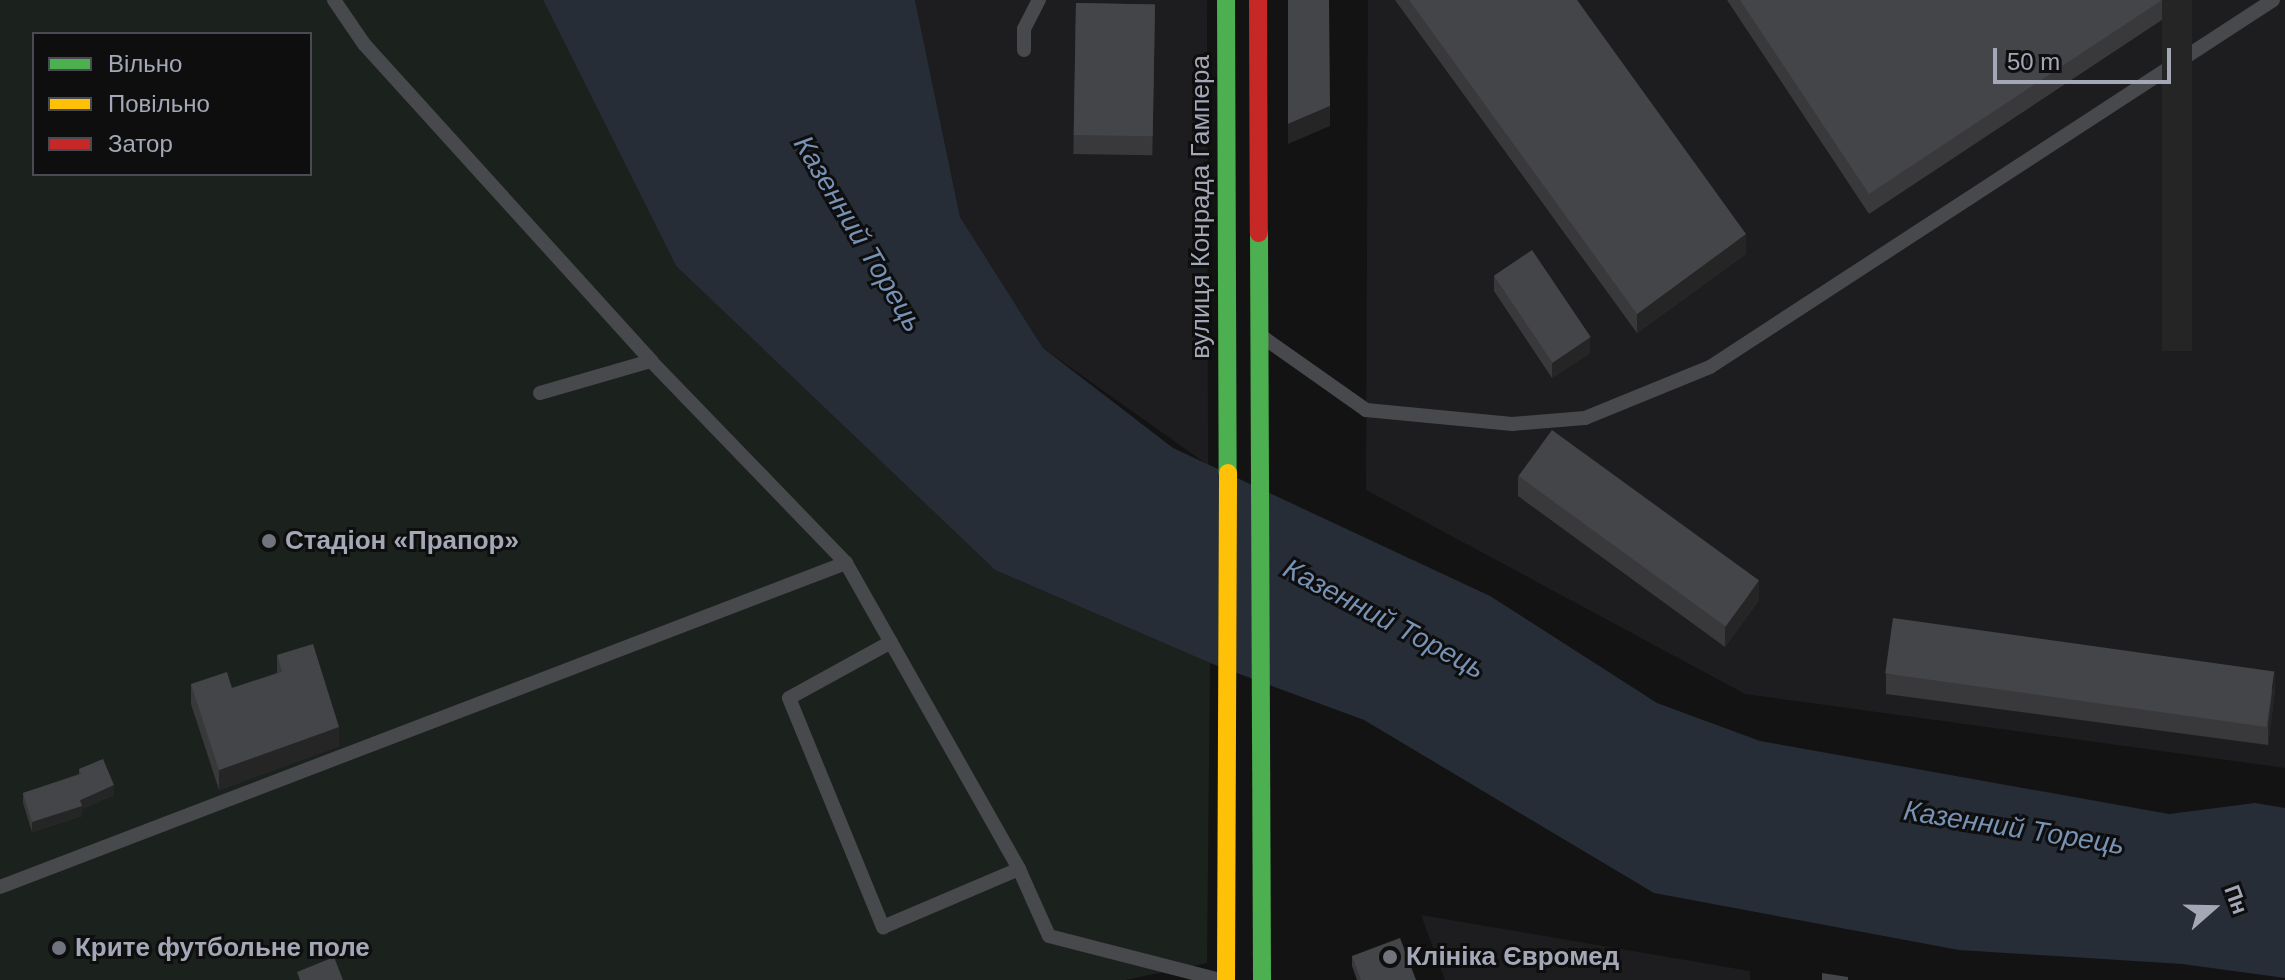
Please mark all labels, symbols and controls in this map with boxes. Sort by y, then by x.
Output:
legend [32,32,312,176]
scale bar [1997,32,2175,82]
text: 50 m [2007,48,2060,75]
text: Вільно [108,50,182,77]
street label: вулиця Конрада Гампера [1185,55,1217,359]
text: Повільно [108,90,210,117]
text: Затор [108,130,173,157]
water label: Казенний Торець [786,130,930,338]
place label: Стадіон «Прапор» [285,525,519,557]
marker: Стадіон «Прапор» [260,532,278,550]
water label: Казенний Торець [1278,552,1490,686]
water label: Казенний Торець [1901,794,2127,862]
north arrow [2173,868,2253,948]
text: Пн [2219,882,2253,918]
place label: Крите футбольне поле [75,932,370,964]
marker: Крите футбольне поле [50,939,68,957]
place label: Клініка Євромед [1406,941,1619,973]
marker: Клініка Євромед [1381,948,1399,966]

